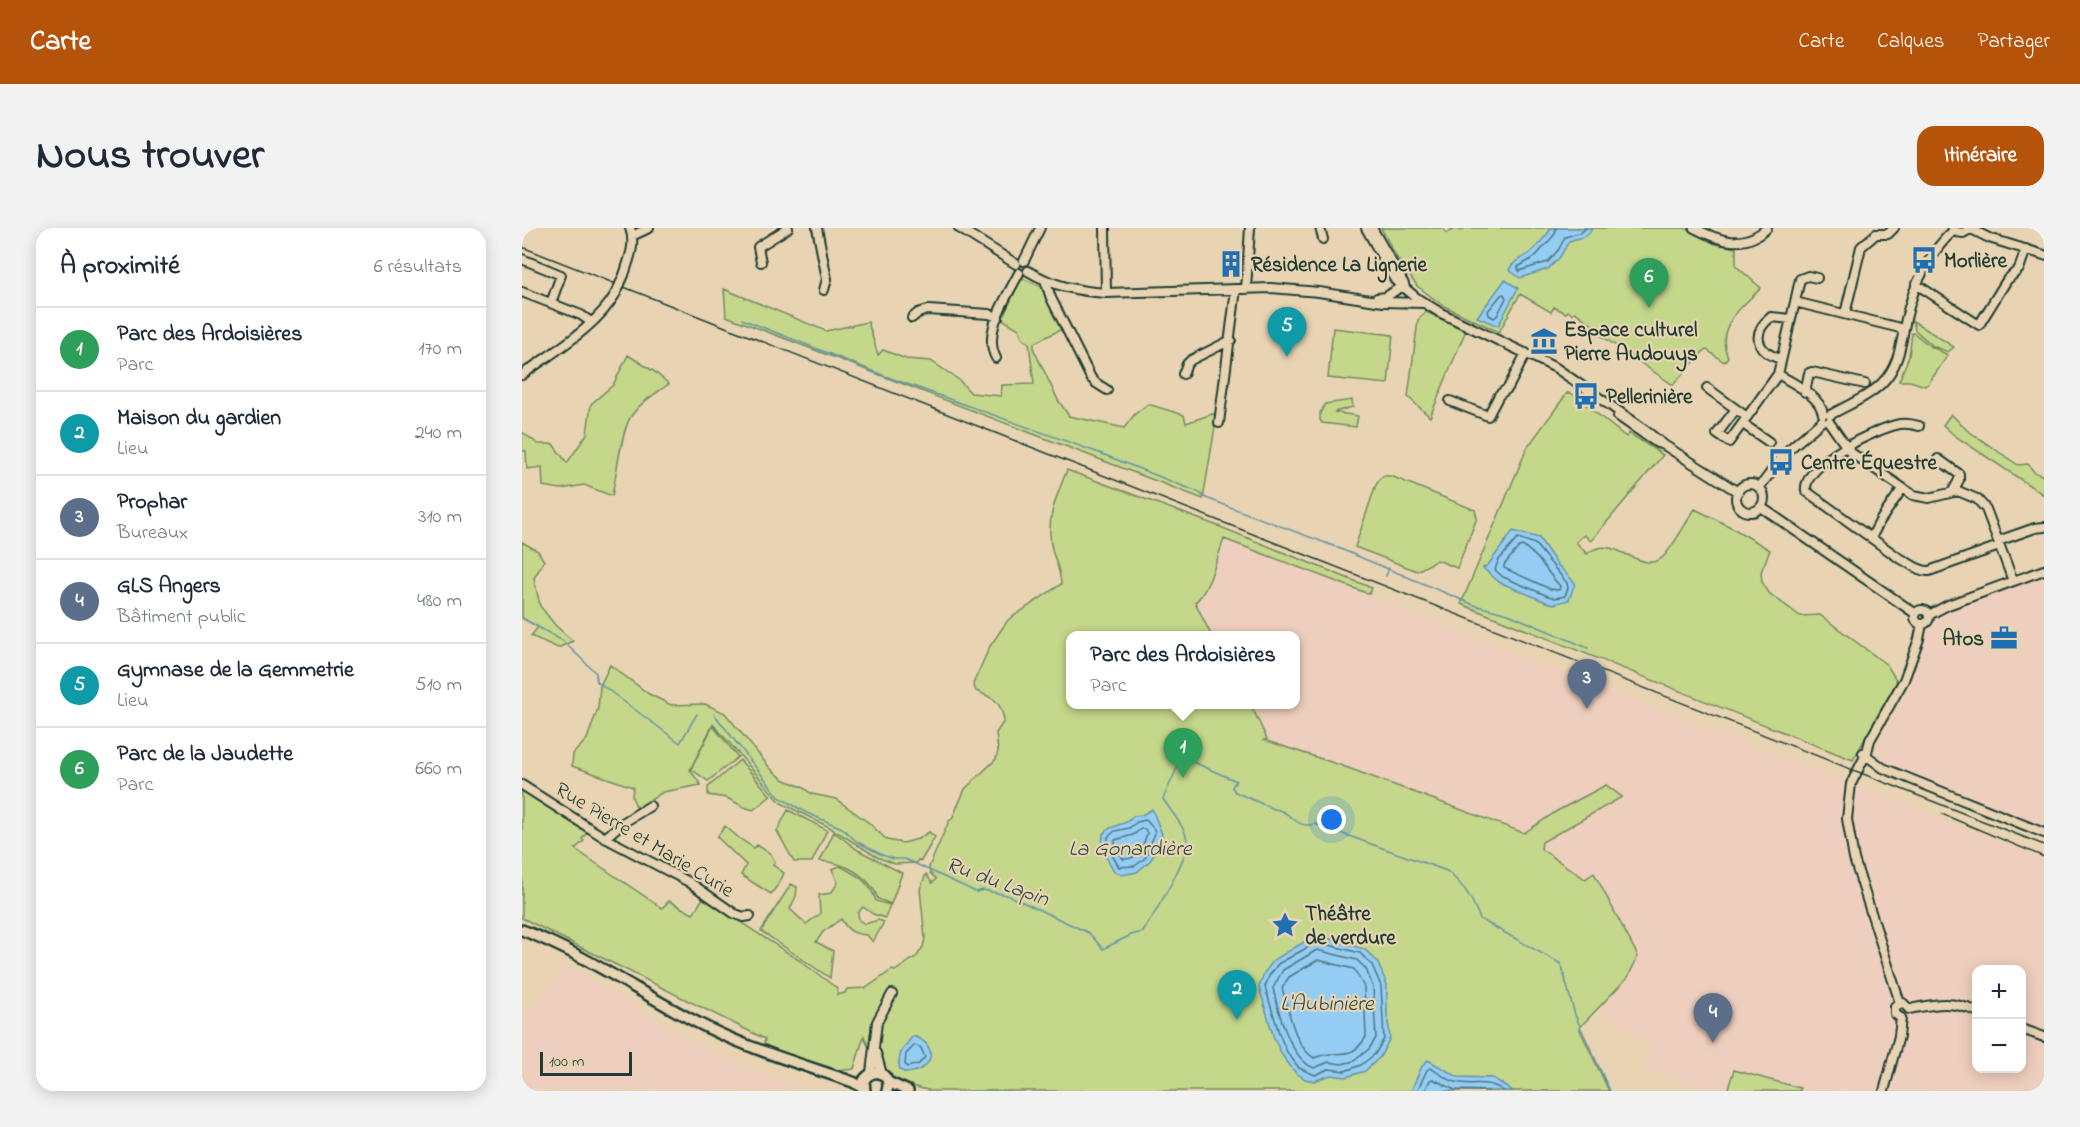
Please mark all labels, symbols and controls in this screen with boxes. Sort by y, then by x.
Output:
text: Carte [30,22,91,63]
text: Carte [1798,27,1844,57]
text: Calques [1877,27,1944,57]
text: Partager [1977,27,2050,57]
text: Nous trouver [36,126,264,187]
button: Itinéraire [1917,126,2044,186]
bus stop icon: Morlière [1909,245,1939,275]
place label: Morlière [1944,247,2007,277]
text: À proximité [60,248,180,286]
building icon: Résidence La Lignerie [1216,249,1246,279]
place label: Résidence La Lignerie [1251,251,1427,283]
text: 6 résultats [374,253,462,282]
pin: 6 [1630,259,1668,308]
pin: 5 [1268,308,1306,357]
place label: Espace culturel Pierre Audouys [1564,316,1698,372]
text: Parc des Ardoisières [117,319,302,351]
museum icon: Espace culturel Pierre Audouys [1529,326,1559,356]
text: 1 [76,335,83,364]
text: 170 m [418,335,462,364]
text: Parc [117,351,153,380]
bus stop icon: Pellerinière [1571,381,1601,411]
place label: Pellerinière [1606,383,1693,413]
text: Maison du gardien [117,403,281,435]
text: 2 [75,419,84,448]
text: 240 m [415,419,462,448]
text: Lieu [117,435,148,464]
bus stop icon: Centre Équestre [1766,447,1796,477]
place label: Centre Équestre [1801,449,1938,479]
text: Prophar [117,487,187,519]
text: 3 [75,503,84,532]
text: 310 m [418,503,462,532]
text: Bureaux [117,519,188,548]
text: GLS Angers [117,571,221,603]
text: 4 [75,587,84,616]
text: 480 m [417,587,462,616]
text: Bâtiment public [117,603,246,632]
office icon: Atos [1989,623,2019,653]
place label: Atos [1942,625,1984,655]
popup [1066,631,1300,709]
text: Parc des Ardoisières [1090,640,1276,672]
text: Gymnase de la Gemmetrie [117,655,354,687]
pin: 3 [1568,660,1606,709]
text: 5 [74,671,85,700]
text: 510 m [415,671,462,700]
text: Parc [1090,672,1127,701]
text: Lieu [117,687,148,716]
pin: 1 [1164,728,1202,778]
text: Parc de la Jaudette [117,739,293,771]
text: 6 [75,755,84,784]
text: 660 m [415,755,462,784]
text: Parc [117,771,153,800]
street label: Rue Pierre et Marie Curie [549,775,740,906]
your location [1317,805,1346,834]
water label: La Gonardière [1068,834,1193,866]
water label: Ru du Lapin [941,849,1054,917]
place label: Théâtre de verdure [1305,900,1396,954]
place icon: Théâtre de verdure [1270,910,1300,940]
map controls [1972,965,2026,1073]
button: + [1972,965,2026,1019]
pin: 2 [1218,970,1256,1020]
water label: L'Aubinière [1280,989,1375,1021]
pin: 4 [1694,994,1732,1043]
button: − [1972,1019,2026,1073]
scale bar [540,1049,632,1076]
text: 100 m [549,1050,584,1074]

